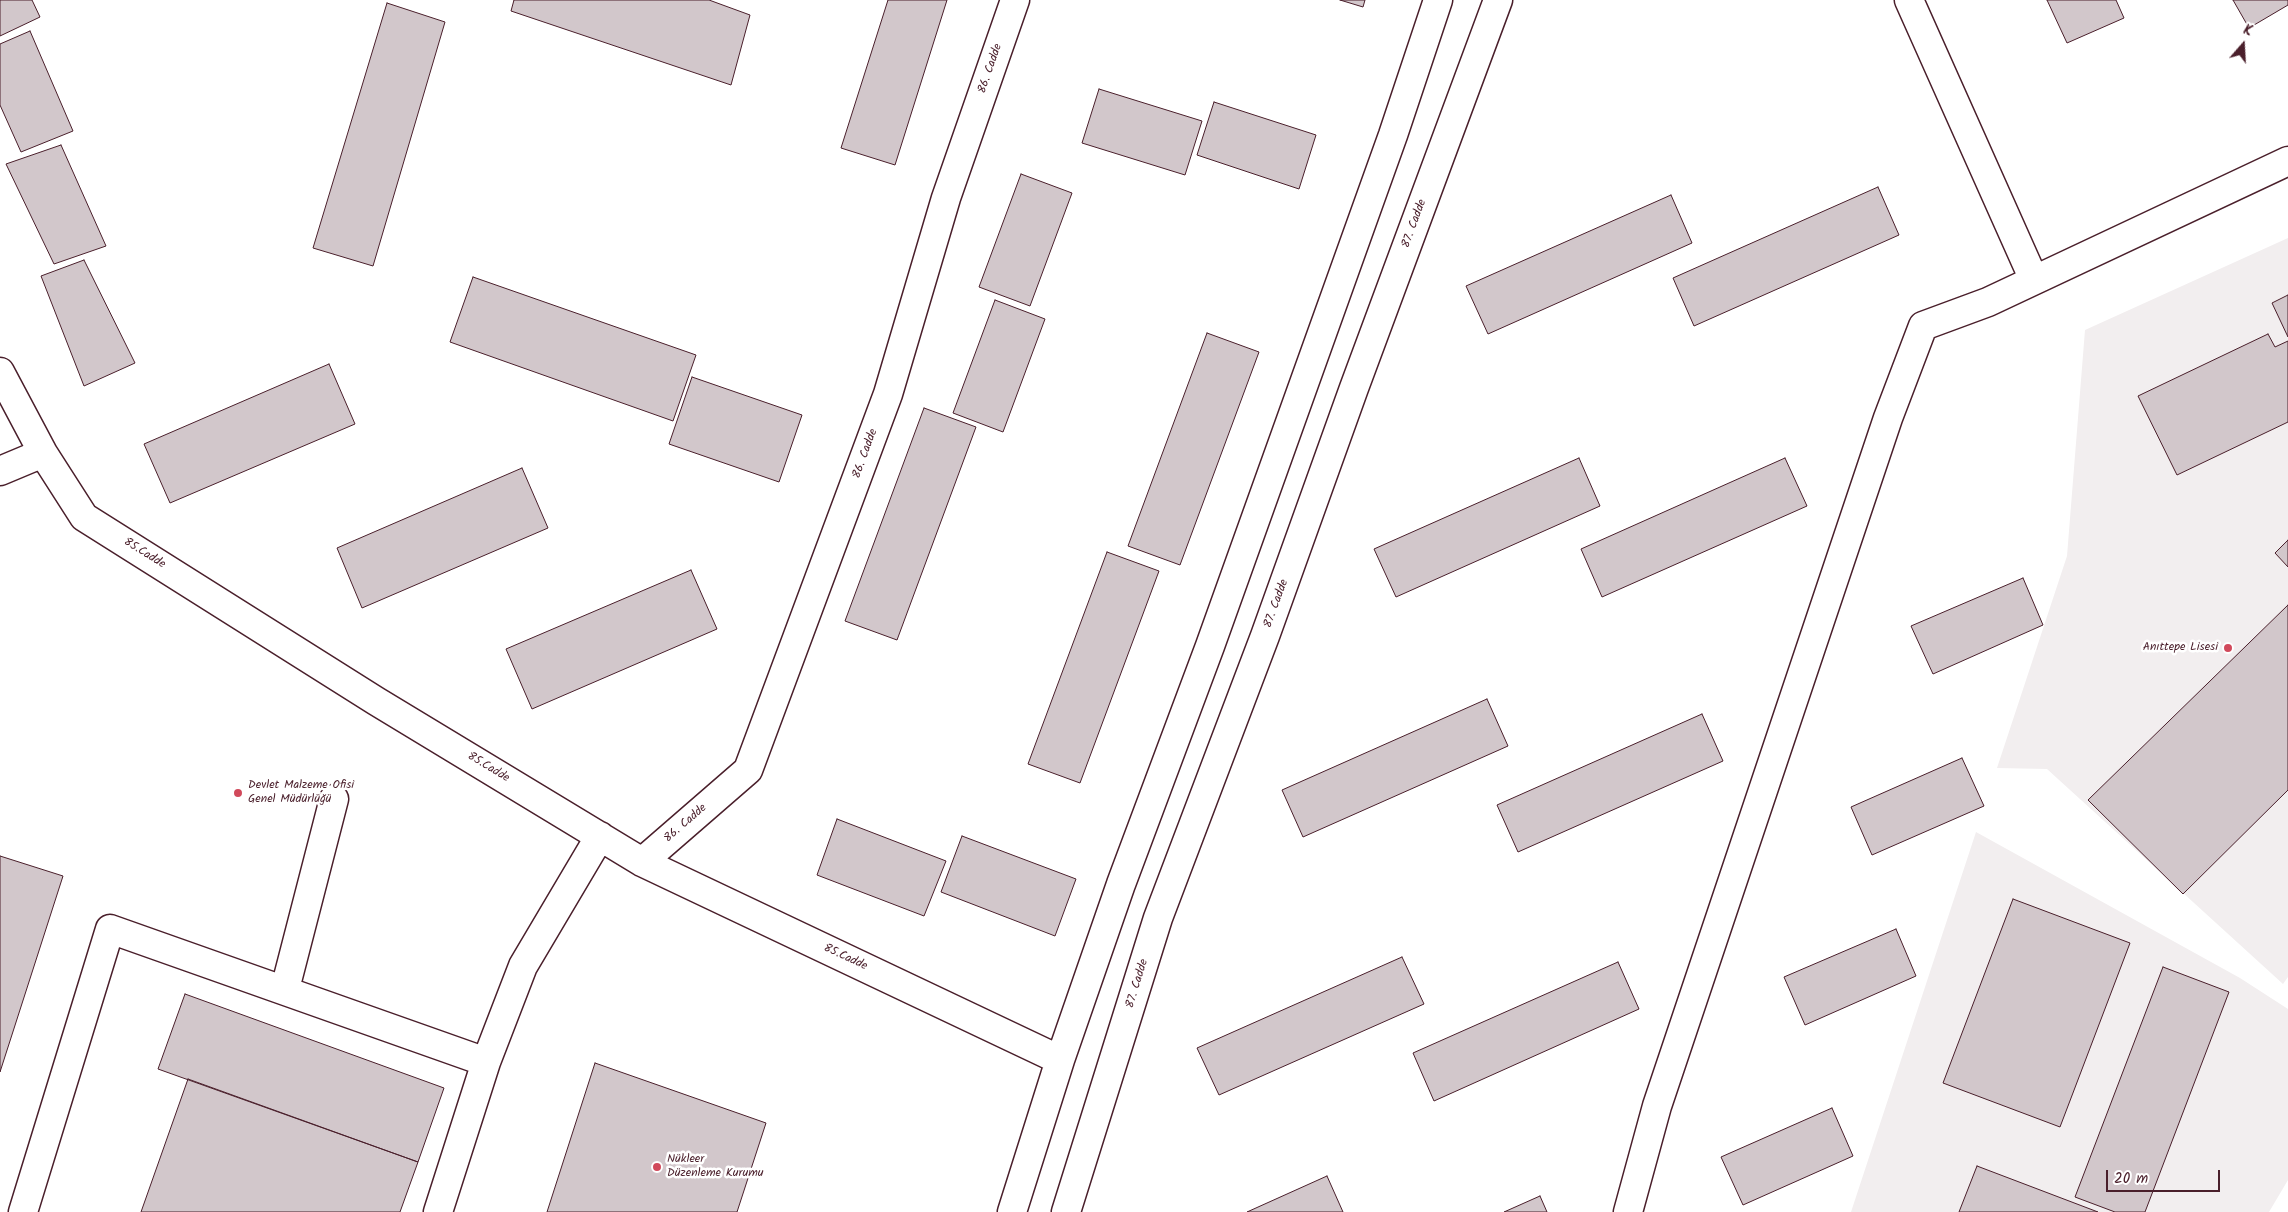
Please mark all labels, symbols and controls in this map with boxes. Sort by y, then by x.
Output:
text: K [2240,19,2255,43]
north arrow [2218,20,2268,70]
street label: 86. Cadde [976,42,1006,96]
street label: 87. Cadde [1400,198,1430,250]
street label: 86. Cadde [850,427,882,481]
street label: 85.Cadde [120,536,168,572]
street label: 87. Cadde [1262,578,1292,630]
place label: Anıttepe Lisesi [2143,641,2218,655]
marker: Anıttepe Lisesi [2222,642,2234,654]
street label: 85.Cadde [464,750,512,786]
place label: Devlet Malzeme Ofisi Genel Müdürlüğü [248,779,354,807]
marker: Devlet Malzeme Ofisi Genel Müdürlüğü [232,787,244,799]
street label: 86. Cadde [662,802,710,846]
street label: 85.Cadde [821,942,869,974]
street label: 87. Cadde [1124,958,1152,1010]
place label: Nükleer Düzenleme Kurumu [667,1153,764,1181]
scale bar [2108,1160,2222,1192]
marker: Nükleer Düzenleme Kurumu [651,1161,663,1173]
text: 20 m [2114,1167,2148,1191]

